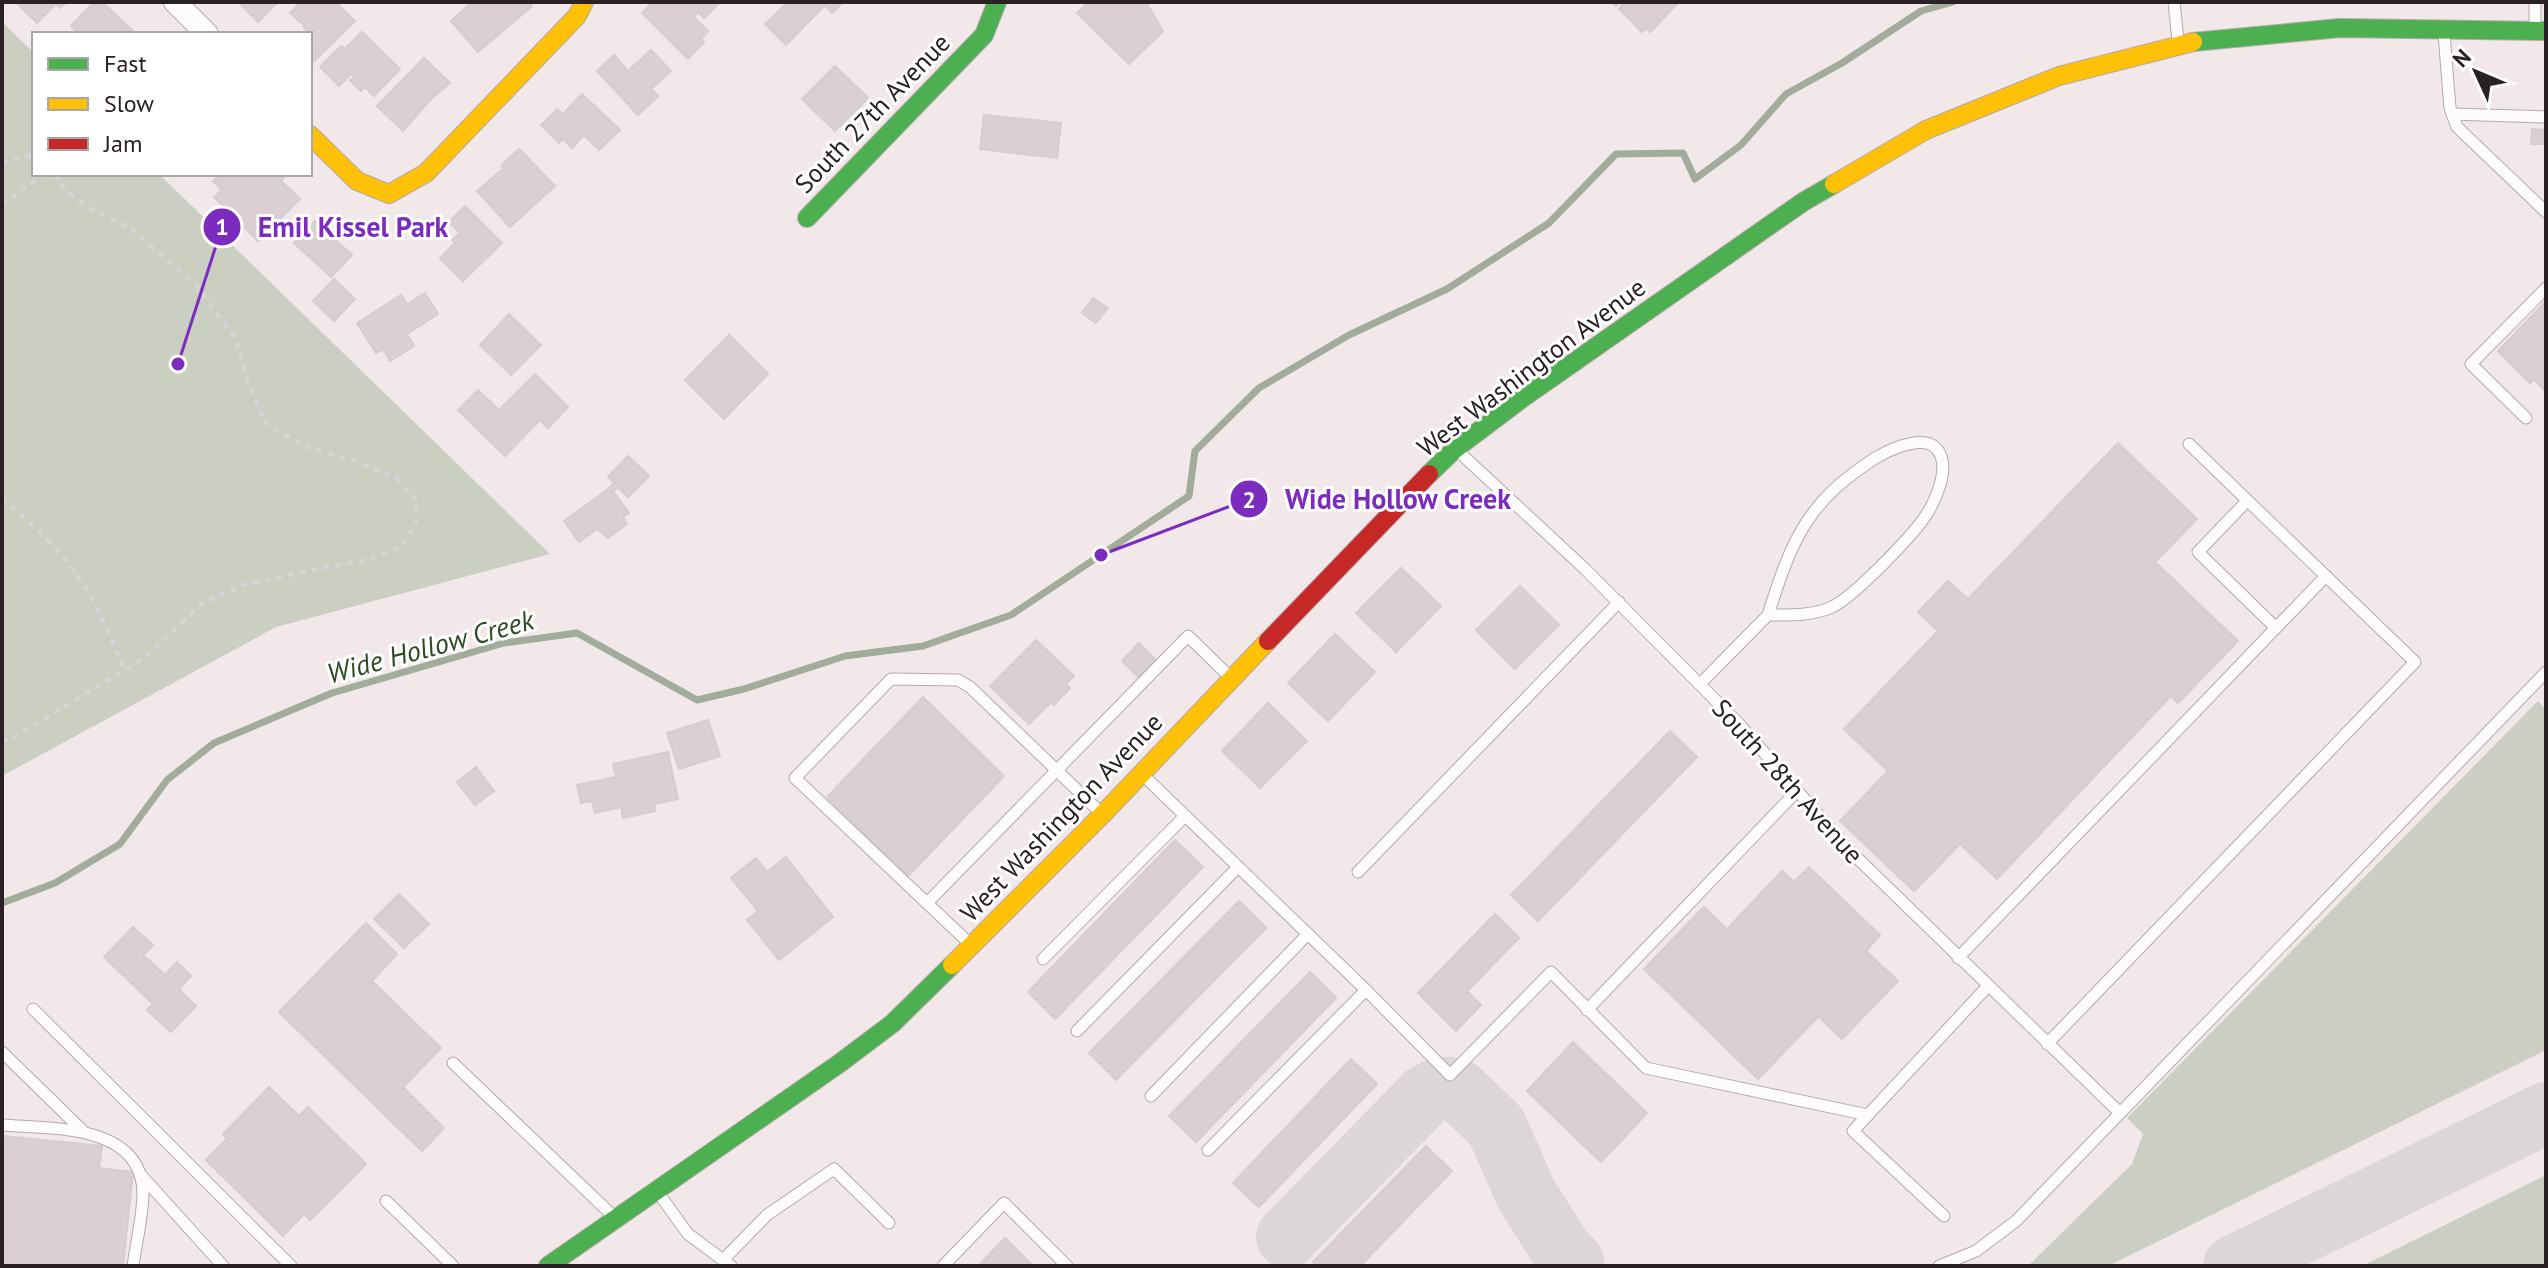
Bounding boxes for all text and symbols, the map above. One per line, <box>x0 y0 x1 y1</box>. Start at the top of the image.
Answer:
street label: South 27th Avenue <box>787 26 957 200</box>
legend <box>32 32 312 176</box>
north arrow <box>2436 32 2516 112</box>
text: N <box>2447 43 2477 73</box>
text: Fast <box>104 48 147 79</box>
text: Slow <box>104 88 154 119</box>
text: Jam <box>103 128 142 159</box>
callout: Emil Kissel Park <box>202 201 465 253</box>
text: Emil Kissel Park <box>258 208 449 245</box>
text: 1 <box>215 211 229 242</box>
street label: West Washington Avenue <box>1410 270 1652 464</box>
callout: Wide Hollow Creek <box>1229 473 1528 525</box>
text: Wide Hollow Creek <box>1285 480 1511 517</box>
text: 2 <box>1242 484 1256 515</box>
water label: Wide Hollow Creek <box>322 600 539 691</box>
street label: South 28th Avenue <box>1705 692 1871 870</box>
street label: West Washington Avenue <box>953 706 1169 928</box>

